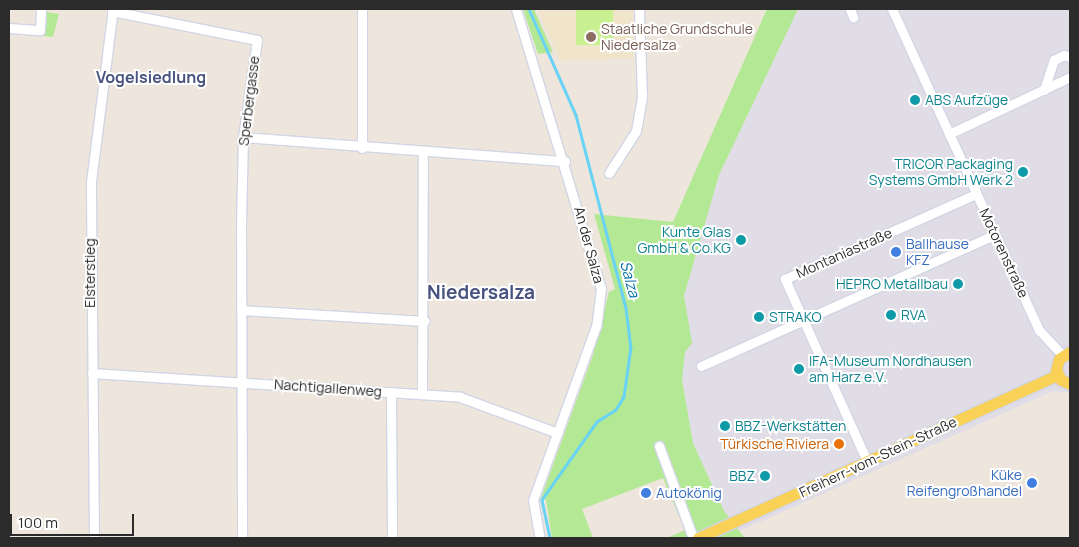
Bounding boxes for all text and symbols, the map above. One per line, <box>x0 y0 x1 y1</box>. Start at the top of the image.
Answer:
place label: Staatliche Grundschule Niedersalza <box>601 21 753 54</box>
marker: Staatliche Grundschule Niedersalza <box>585 31 597 43</box>
street label: Sperbergasse <box>235 55 263 147</box>
district label: Vogelsiedlung <box>96 67 206 87</box>
place label: ABS Aufzüge <box>925 92 1008 108</box>
marker: ABS Aufzüge <box>909 94 921 106</box>
place label: TRICOR Packaging Systems GmbH Werk 2 <box>869 156 1013 188</box>
marker: TRICOR Packaging Systems GmbH Werk 2 <box>1017 166 1029 178</box>
street label: An der Salza <box>571 205 607 285</box>
street label: Motorenstraße <box>976 206 1032 300</box>
place label: Kunte Glas GmbH & Co.KG <box>637 224 731 256</box>
street label: Montaniastraße <box>793 224 895 282</box>
marker: Kunte Glas GmbH & Co.KG <box>735 234 747 246</box>
place label: Ballhause KFZ <box>906 236 969 268</box>
street label: Elsterstieg <box>82 238 98 308</box>
marker: Ballhause KFZ <box>890 246 902 258</box>
water label: Salza <box>617 259 643 299</box>
place label: HEPRO Metallbau <box>836 276 948 292</box>
marker: HEPRO Metallbau <box>952 278 964 290</box>
district label: Niedersalza <box>427 282 535 304</box>
place label: RVA <box>901 307 926 323</box>
place label: STRAKO <box>769 309 822 325</box>
marker: RVA <box>885 309 897 321</box>
marker: STRAKO <box>753 311 765 323</box>
place label: IFA-Museum Nordhausen am Harz e.V. <box>809 353 972 386</box>
marker: IFA-Museum Nordhausen am Harz e.V. <box>793 363 805 375</box>
street label: Nachtigallenweg <box>273 376 383 400</box>
street label: Freiherr-vom-Stein-Straße <box>797 413 959 501</box>
place label: BBZ-Werkstätten <box>735 418 846 434</box>
marker: BBZ-Werkstätten <box>719 420 731 432</box>
place label: Türkische Riviera <box>720 436 829 452</box>
marker: Türkische Riviera <box>833 438 845 450</box>
place label: Küke Reifengroßhandel <box>907 467 1022 500</box>
place label: BBZ <box>729 468 755 484</box>
marker: BBZ <box>759 470 771 482</box>
marker: Küke Reifengroßhandel <box>1026 477 1038 489</box>
place label: Autokönig <box>656 485 722 501</box>
marker: Autokönig <box>640 487 652 499</box>
scale bar <box>12 504 136 536</box>
text: 100 m <box>18 512 58 533</box>

